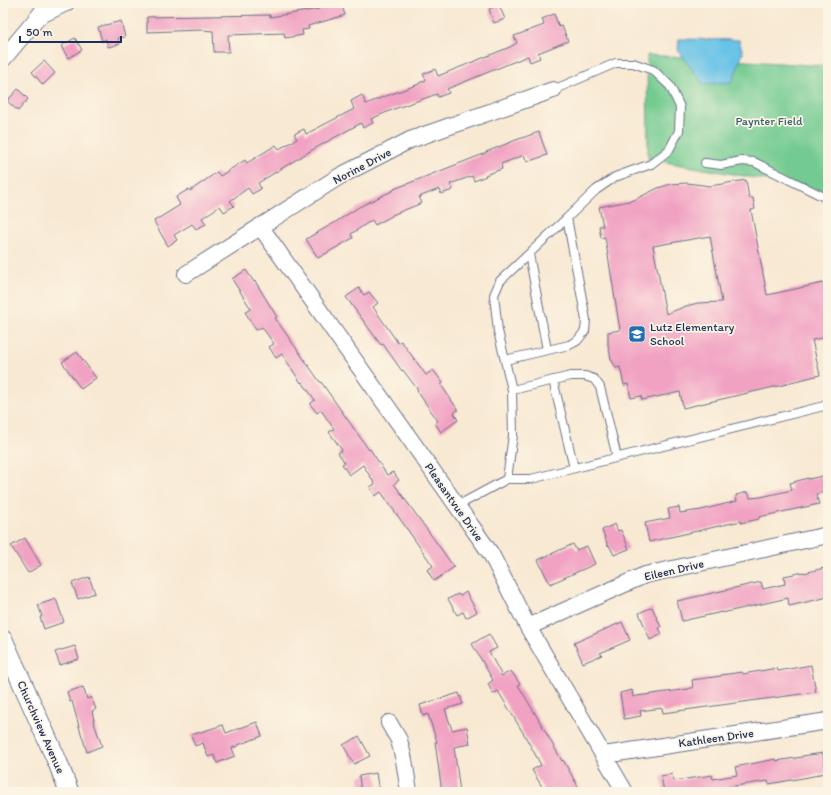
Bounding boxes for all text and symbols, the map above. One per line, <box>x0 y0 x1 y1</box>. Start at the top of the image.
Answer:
scale bar <box>20 18 121 44</box>
text: 50 m <box>26 25 52 39</box>
park label: Paynter Field <box>735 114 803 128</box>
street label: Norine Drive <box>330 145 394 187</box>
place label: Lutz Elementary School <box>650 320 735 348</box>
school or university icon: Lutz Elementary School <box>627 324 647 344</box>
street label: Pleasantvue Drive <box>422 460 486 544</box>
street label: Eileen Drive <box>643 556 705 584</box>
street label: Churchview Avenue <box>14 678 68 776</box>
street label: Kathleen Drive <box>678 726 755 750</box>

